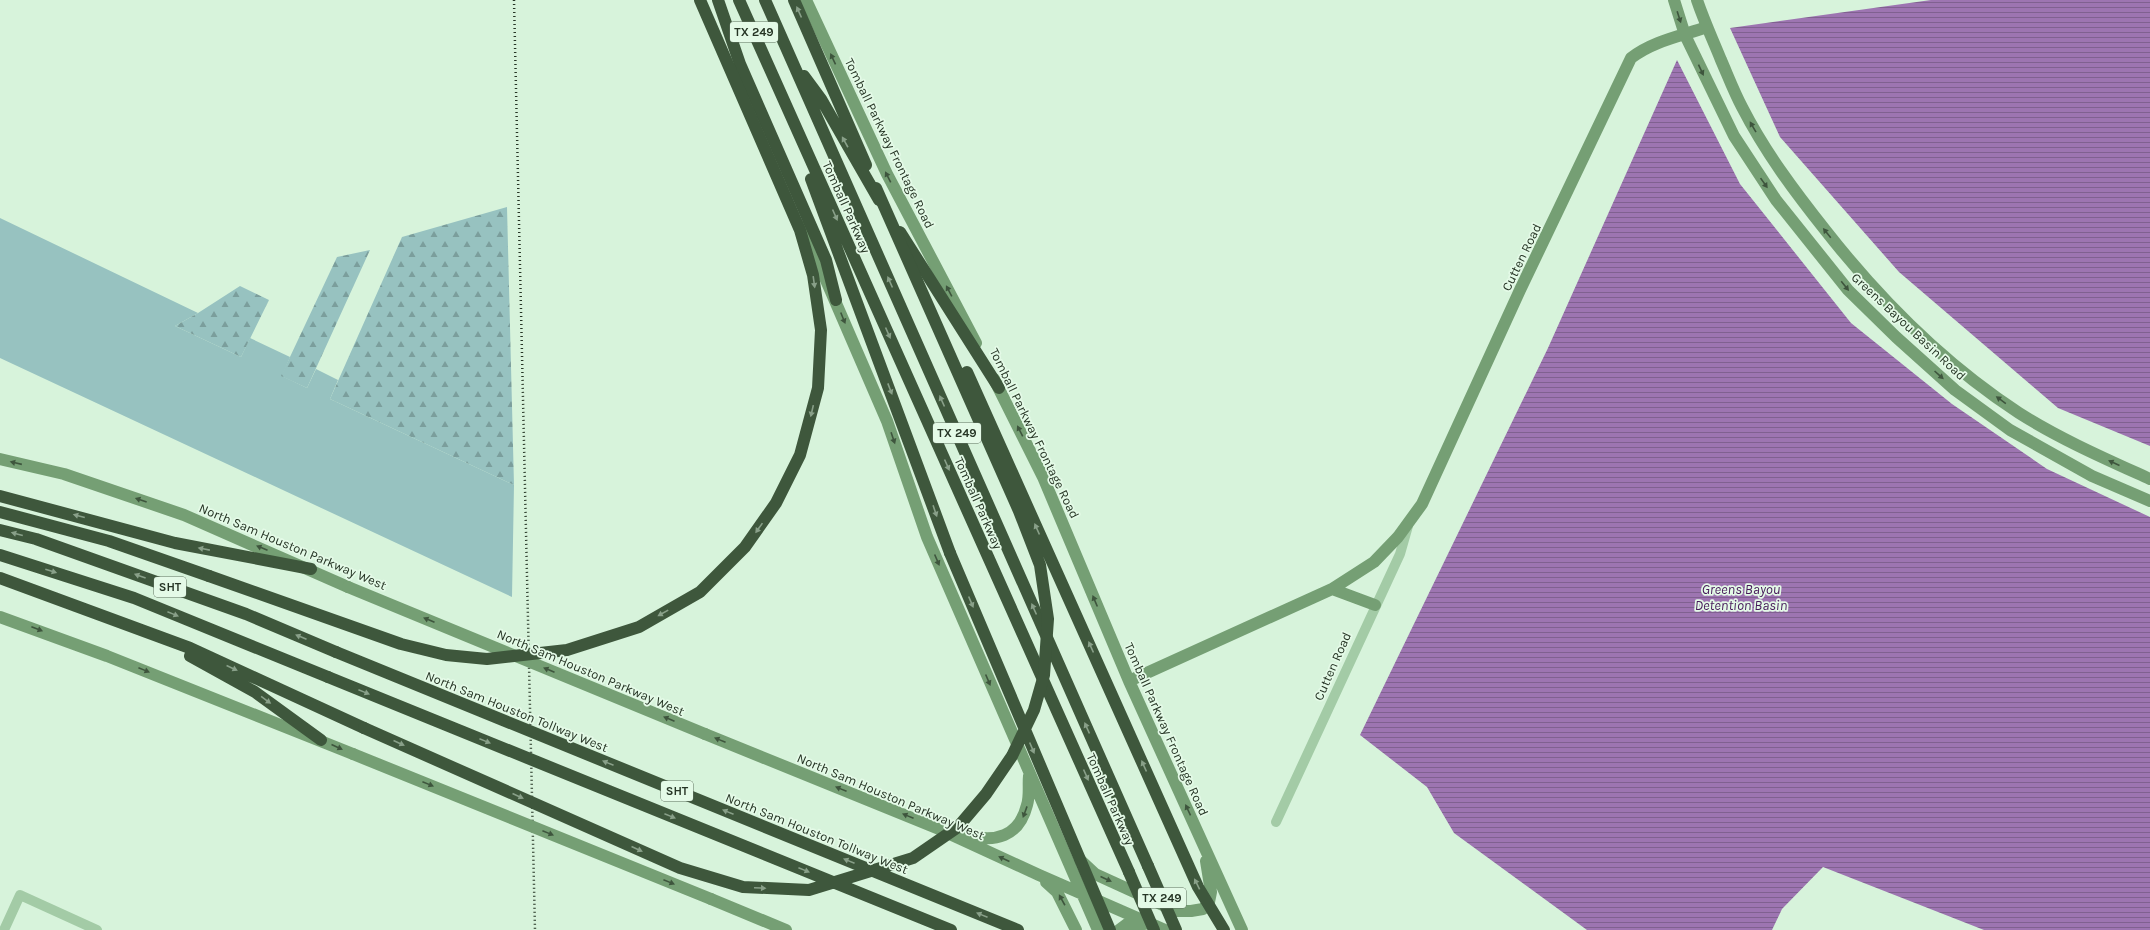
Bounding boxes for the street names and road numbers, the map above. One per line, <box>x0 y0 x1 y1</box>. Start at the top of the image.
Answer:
road number: TX 249 <box>730 22 778 42</box>
street label: Tomball Parkway Frontage Road <box>842 55 938 231</box>
street label: Tomball Parkway <box>820 159 874 255</box>
street label: Cutten Road <box>1499 221 1544 293</box>
street label: Greens Bayou Basin Road <box>1849 270 1969 383</box>
street label: Tomball Parkway Frontage Road <box>987 346 1082 521</box>
road number: TX 249 <box>933 423 981 443</box>
street label: Tomball Parkway <box>952 455 1006 551</box>
street label: North Sam Houston Parkway West <box>197 500 389 593</box>
road number: SHT <box>154 577 186 597</box>
street label: North Sam Houston Parkway West <box>495 626 687 719</box>
street label: Cutten Road <box>1311 630 1354 703</box>
street label: Tomball Parkway Frontage Road <box>1122 640 1212 818</box>
street label: North Sam Houston Tollway West <box>423 668 610 755</box>
street label: North Sam Houston Parkway West <box>795 750 987 843</box>
street label: Tomball Parkway <box>1084 751 1138 847</box>
road number: SHT <box>661 781 693 801</box>
street label: North Sam Houston Tollway West <box>723 790 910 877</box>
road number: TX 249 <box>1138 888 1186 908</box>

